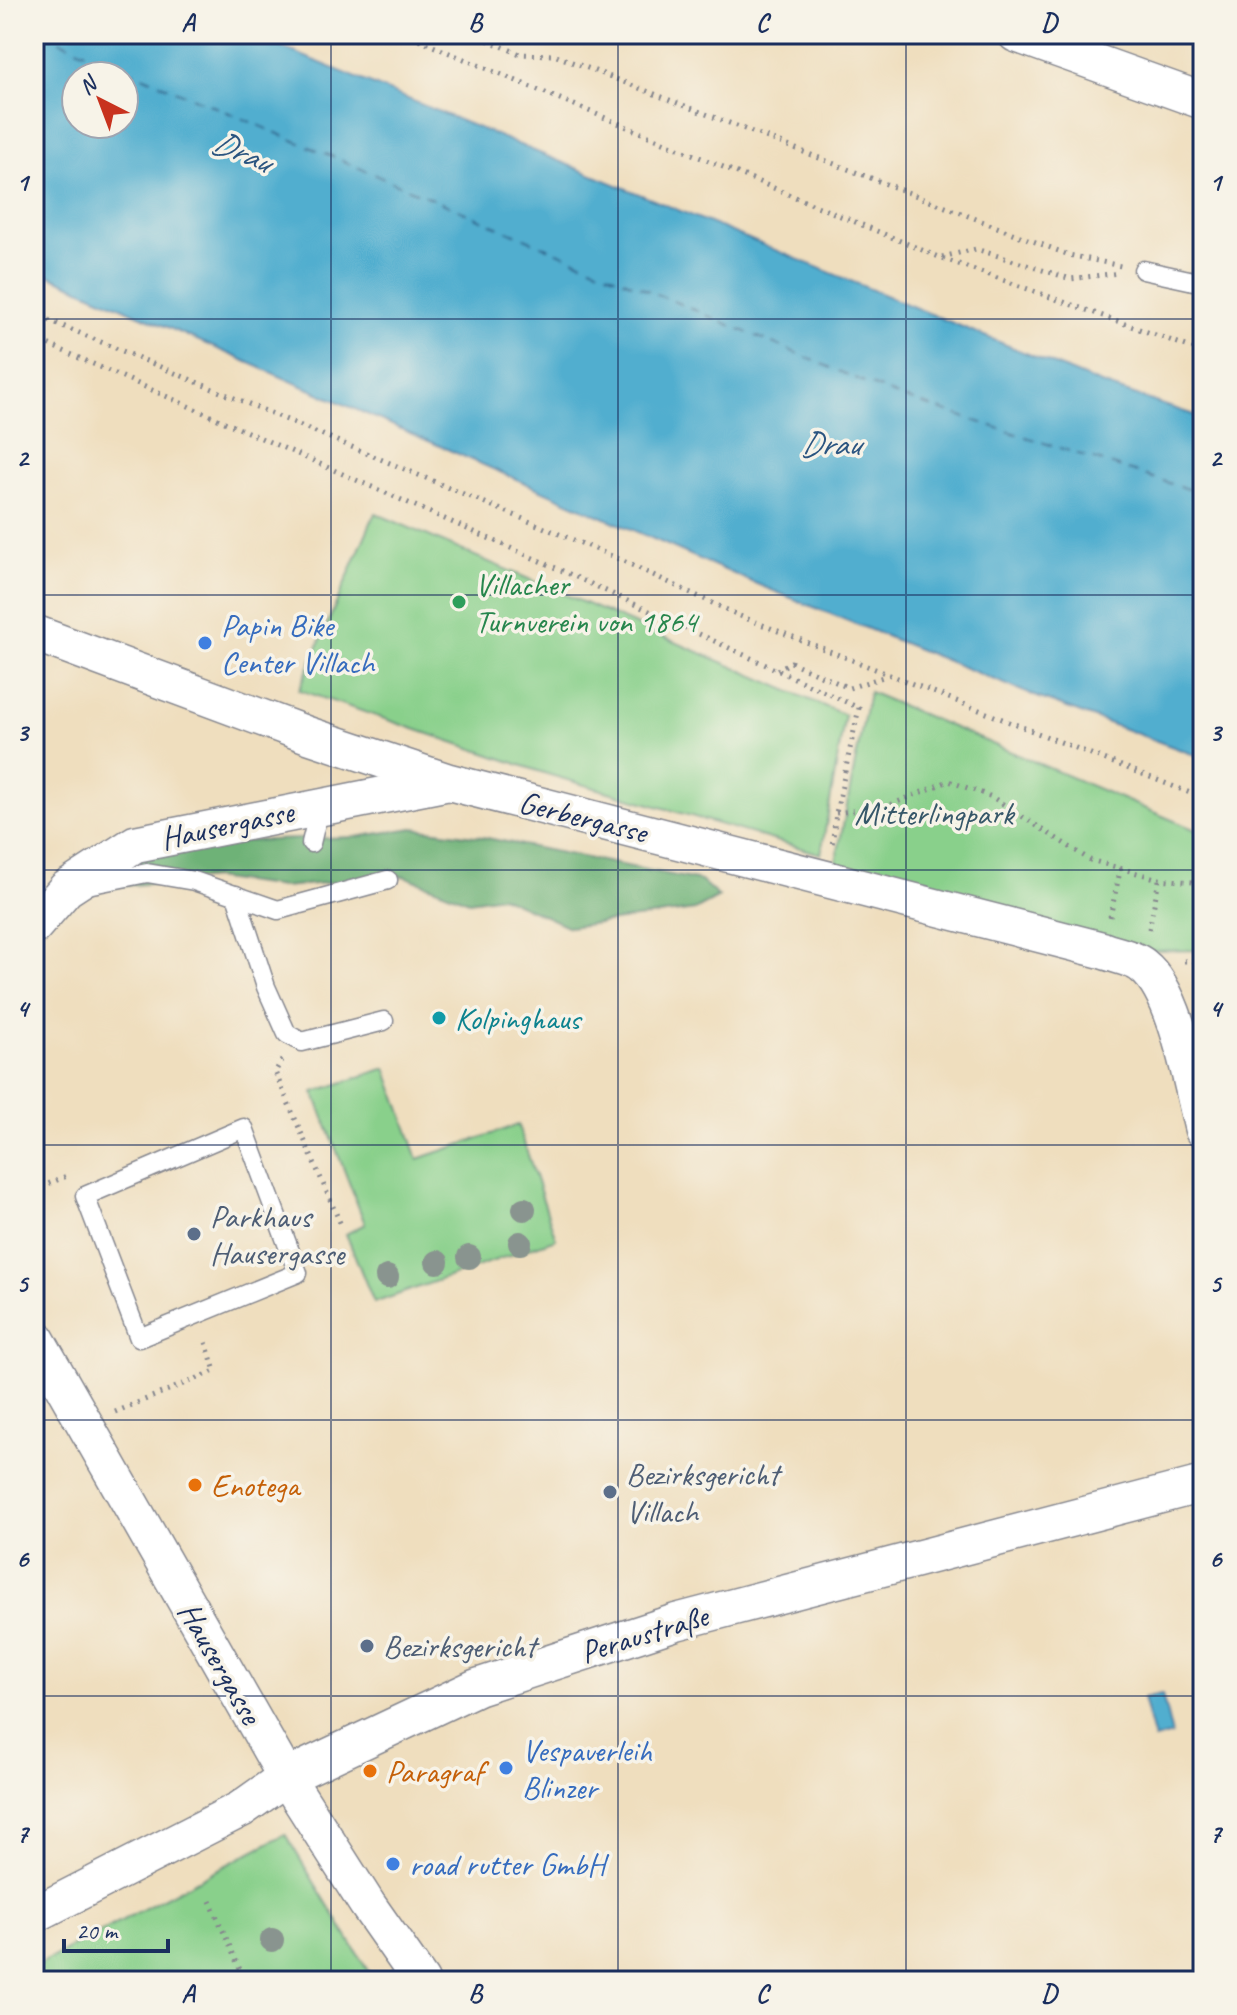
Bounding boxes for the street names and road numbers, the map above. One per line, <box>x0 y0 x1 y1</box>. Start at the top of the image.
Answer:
street label: Gerbergasse <box>515 781 654 853</box>
street label: Hausergasse <box>157 790 299 859</box>
street label: Hausergasse <box>169 1595 273 1734</box>
street label: Peraustraße <box>575 1595 715 1673</box>

